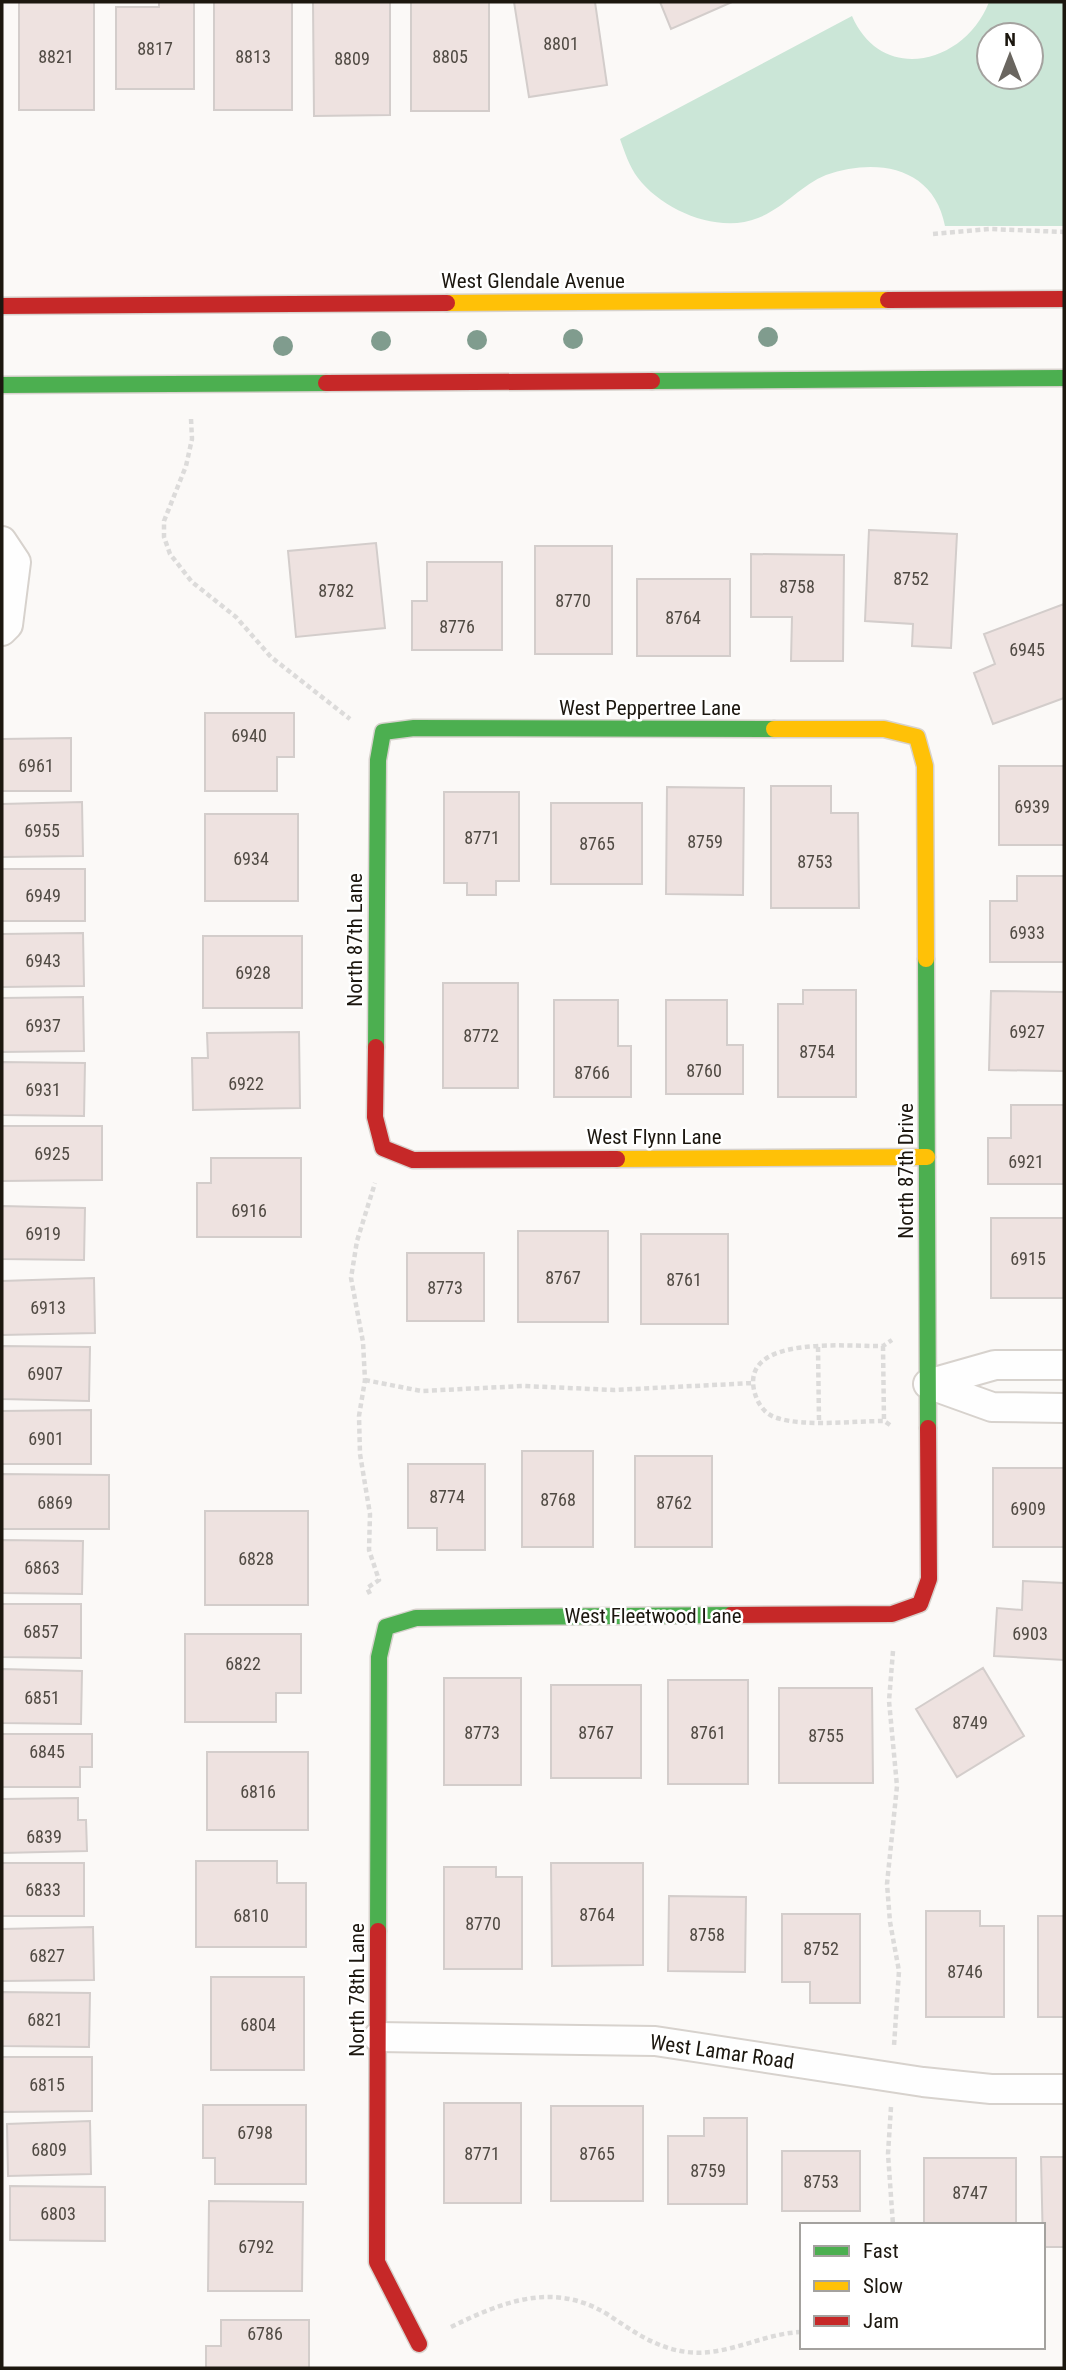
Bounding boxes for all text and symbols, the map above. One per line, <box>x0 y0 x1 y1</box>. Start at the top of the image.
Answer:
north arrow <box>975 21 1045 91</box>
text: N <box>1004 28 1016 51</box>
house number: 8801 <box>543 33 579 54</box>
house number: 8817 <box>137 38 173 59</box>
house number: 8821 <box>38 46 74 67</box>
house number: 8813 <box>235 46 271 67</box>
house number: 8805 <box>432 46 468 67</box>
house number: 8809 <box>334 48 370 69</box>
street label: West Glendale Avenue <box>441 269 625 293</box>
house number: 8752 <box>893 568 929 589</box>
house number: 8758 <box>779 576 815 597</box>
house number: 8782 <box>318 580 354 601</box>
house number: 8770 <box>555 590 591 611</box>
house number: 8764 <box>665 607 701 628</box>
house number: 8776 <box>439 616 475 637</box>
house number: 6945 <box>1009 639 1045 660</box>
street label: West Peppertree Lane <box>559 696 741 720</box>
house number: 6940 <box>231 725 267 746</box>
house number: 6961 <box>18 755 54 776</box>
house number: 6939 <box>1014 796 1050 817</box>
house number: 6955 <box>24 820 60 841</box>
house number: 8771 <box>464 827 500 848</box>
house number: 8759 <box>687 831 723 852</box>
house number: 8765 <box>579 833 615 854</box>
house number: 6934 <box>233 848 269 869</box>
house number: 8753 <box>797 851 833 872</box>
street label: North 87th Lane <box>343 873 367 1007</box>
house number: 6949 <box>25 885 61 906</box>
house number: 6933 <box>1009 922 1045 943</box>
house number: 6943 <box>25 950 61 971</box>
house number: 6928 <box>235 962 271 983</box>
house number: 6937 <box>25 1015 61 1036</box>
house number: 6927 <box>1009 1021 1045 1042</box>
house number: 8772 <box>463 1025 499 1046</box>
house number: 8754 <box>799 1041 835 1062</box>
house number: 8760 <box>686 1060 722 1081</box>
house number: 8766 <box>574 1062 610 1083</box>
house number: 6922 <box>228 1073 264 1094</box>
house number: 6931 <box>25 1079 61 1100</box>
street label: North 87th Drive <box>894 1103 918 1239</box>
street label: West Flynn Lane <box>586 1125 722 1149</box>
house number: 6925 <box>34 1143 70 1164</box>
house number: 6921 <box>1008 1151 1044 1172</box>
house number: 6916 <box>231 1200 267 1221</box>
house number: 6919 <box>25 1223 61 1244</box>
house number: 6915 <box>1010 1248 1046 1269</box>
house number: 8767 <box>545 1267 581 1288</box>
house number: 8761 <box>666 1269 702 1290</box>
house number: 8773 <box>427 1277 463 1298</box>
house number: 6913 <box>30 1297 66 1318</box>
house number: 6907 <box>27 1363 63 1384</box>
house number: 6901 <box>28 1428 64 1449</box>
house number: 8774 <box>429 1486 465 1507</box>
house number: 8768 <box>540 1489 576 1510</box>
house number: 6869 <box>37 1492 73 1513</box>
house number: 8762 <box>656 1492 692 1513</box>
house number: 6909 <box>1010 1498 1046 1519</box>
house number: 6828 <box>238 1548 274 1569</box>
house number: 6863 <box>24 1557 60 1578</box>
street label: West Fleetwood Lane <box>565 1604 742 1628</box>
house number: 6857 <box>23 1621 59 1642</box>
house number: 6903 <box>1012 1623 1048 1644</box>
house number: 6822 <box>225 1653 261 1674</box>
house number: 6851 <box>24 1687 60 1708</box>
house number: 8749 <box>952 1712 988 1733</box>
house number: 8773 <box>464 1722 500 1743</box>
house number: 8767 <box>578 1722 614 1743</box>
house number: 8761 <box>690 1722 726 1743</box>
house number: 8755 <box>808 1725 844 1746</box>
house number: 6845 <box>29 1741 65 1762</box>
house number: 6816 <box>240 1781 276 1802</box>
house number: 6839 <box>26 1826 62 1847</box>
house number: 6833 <box>25 1879 61 1900</box>
house number: 8764 <box>579 1904 615 1925</box>
house number: 6810 <box>233 1905 269 1926</box>
house number: 8770 <box>465 1913 501 1934</box>
street label: North 78th Lane <box>345 1923 369 2057</box>
house number: 8758 <box>689 1924 725 1945</box>
house number: 8752 <box>803 1938 839 1959</box>
house number: 6827 <box>29 1945 65 1966</box>
house number: 8746 <box>947 1961 983 1982</box>
house number: 6821 <box>27 2009 63 2030</box>
house number: 6804 <box>240 2014 276 2035</box>
street label: West Lamar Road <box>648 2030 796 2074</box>
house number: 6815 <box>29 2074 65 2095</box>
house number: 6798 <box>237 2122 273 2143</box>
house number: 6809 <box>31 2139 67 2160</box>
house number: 8771 <box>464 2143 500 2164</box>
house number: 8765 <box>579 2143 615 2164</box>
house number: 8759 <box>690 2160 726 2181</box>
house number: 8753 <box>803 2171 839 2192</box>
house number: 8747 <box>952 2182 988 2203</box>
house number: 6803 <box>40 2203 76 2224</box>
legend <box>800 2223 1045 2349</box>
house number: 6792 <box>238 2236 274 2257</box>
text: Fast <box>863 2239 899 2263</box>
text: Slow <box>863 2274 903 2298</box>
text: Jam <box>863 2309 899 2333</box>
house number: 6786 <box>247 2323 283 2344</box>

